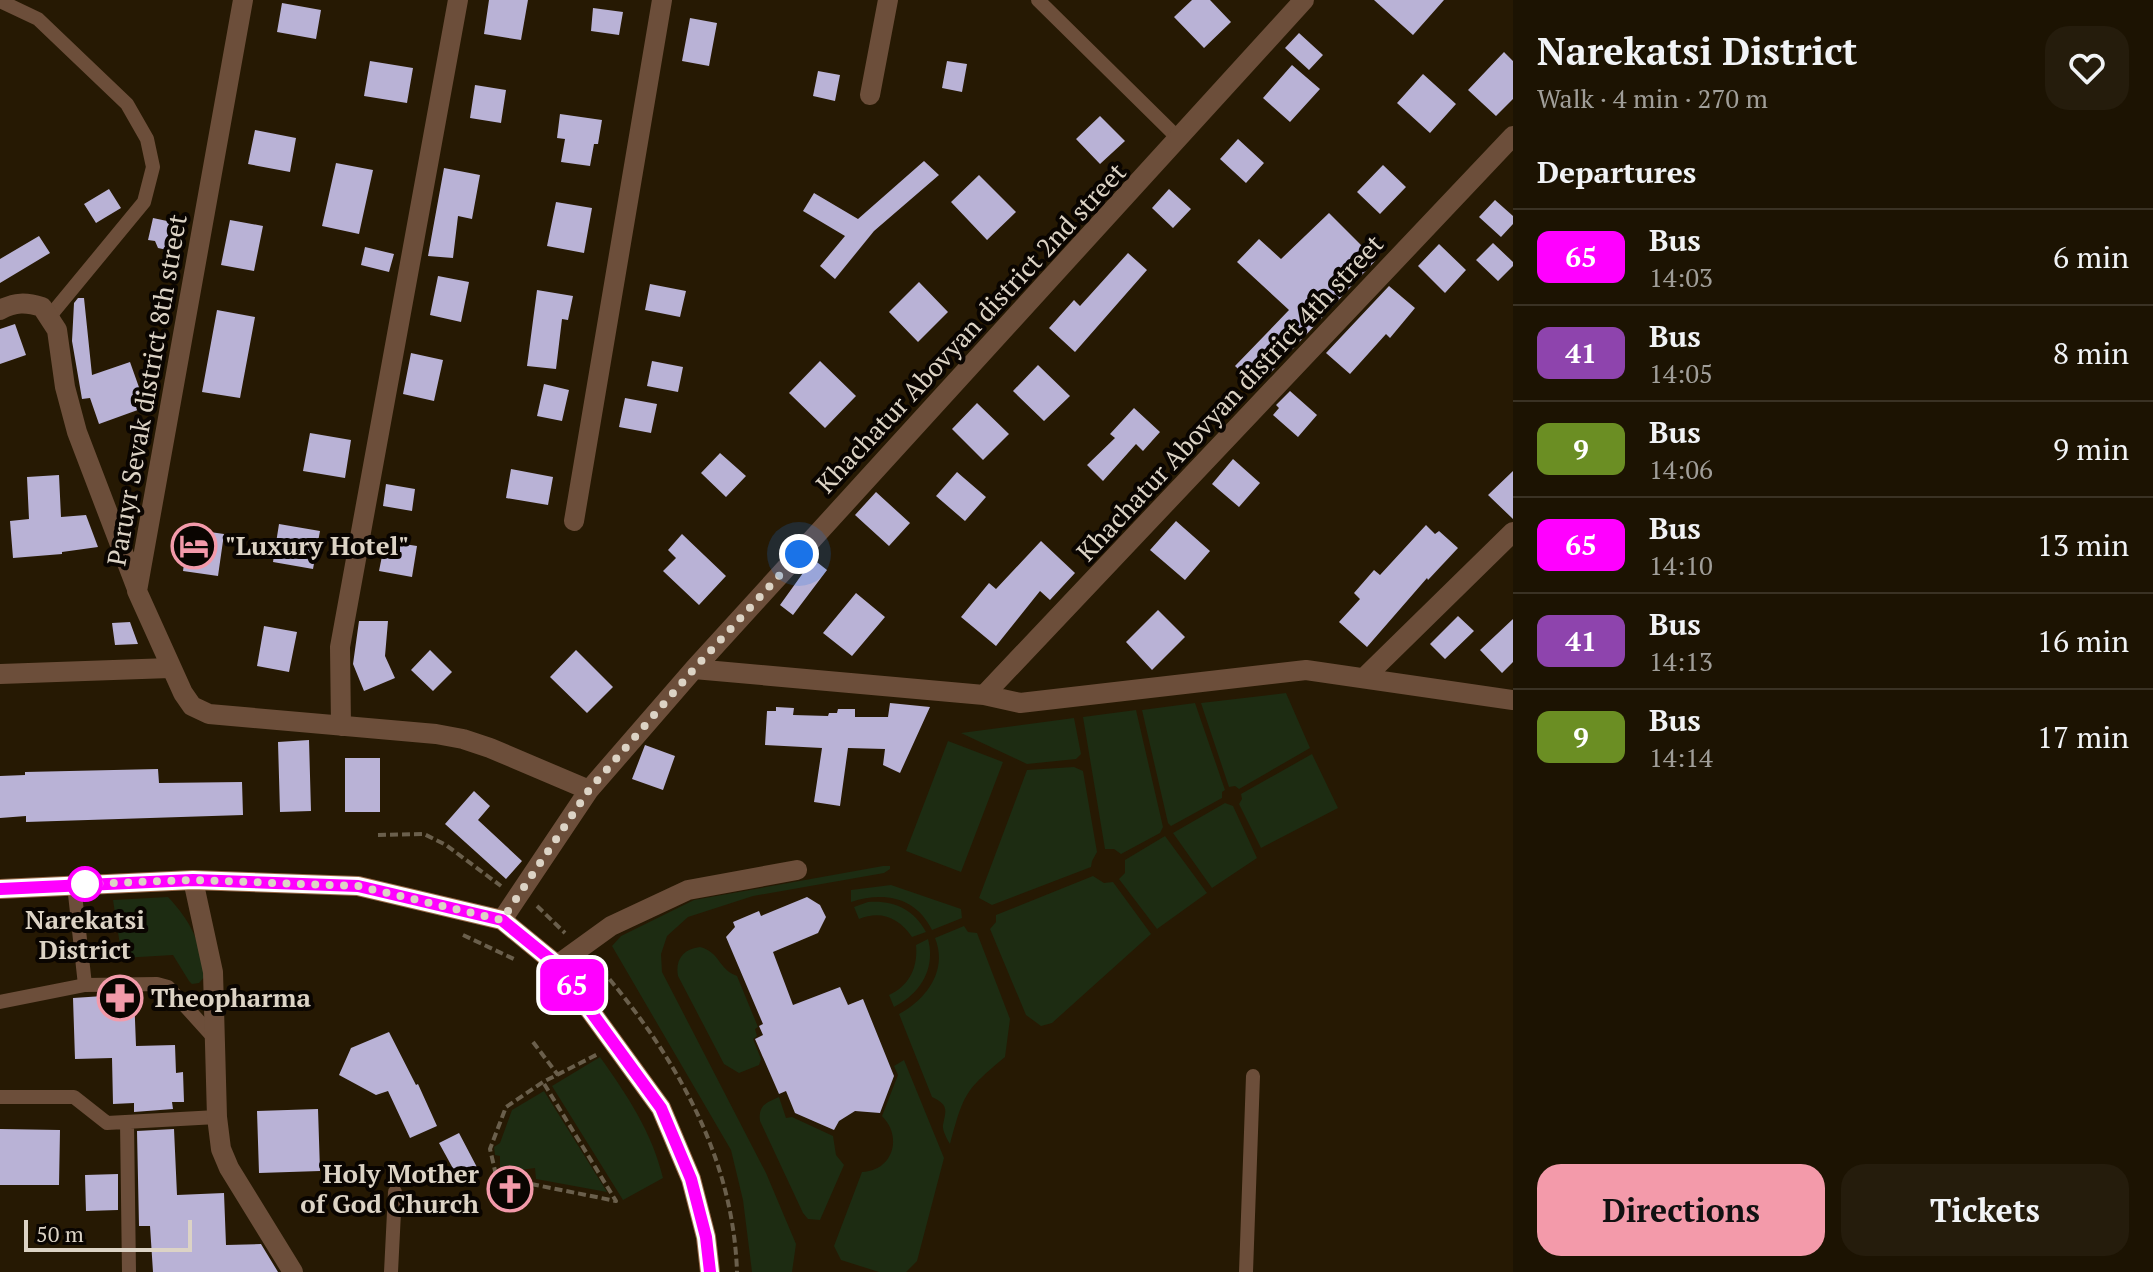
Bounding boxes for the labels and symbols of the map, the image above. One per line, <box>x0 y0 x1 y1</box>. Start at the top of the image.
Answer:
street label: Khachatur Abovyan district 2nd street <box>808 155 1133 500</box>
street label: Paruyr Sevak district 8th street <box>98 211 194 568</box>
street label: Khachatur Abovyan district 4th street <box>1069 227 1390 568</box>
hotel icon: "Luxury Hotel" <box>170 522 218 570</box>
place label: "Luxury Hotel" <box>225 528 409 562</box>
your location <box>779 534 819 574</box>
marker: Narekatsi District <box>68 867 102 901</box>
place label: Narekatsi District <box>25 902 145 966</box>
line badge: 65 <box>536 959 608 1011</box>
pharmacy icon: Theopharma <box>96 974 144 1022</box>
place label: Theopharma <box>151 980 312 1014</box>
place label: Holy Mother of God Church <box>300 1156 480 1220</box>
church icon: Holy Mother of God Church <box>486 1165 534 1213</box>
scale bar <box>24 1216 192 1252</box>

